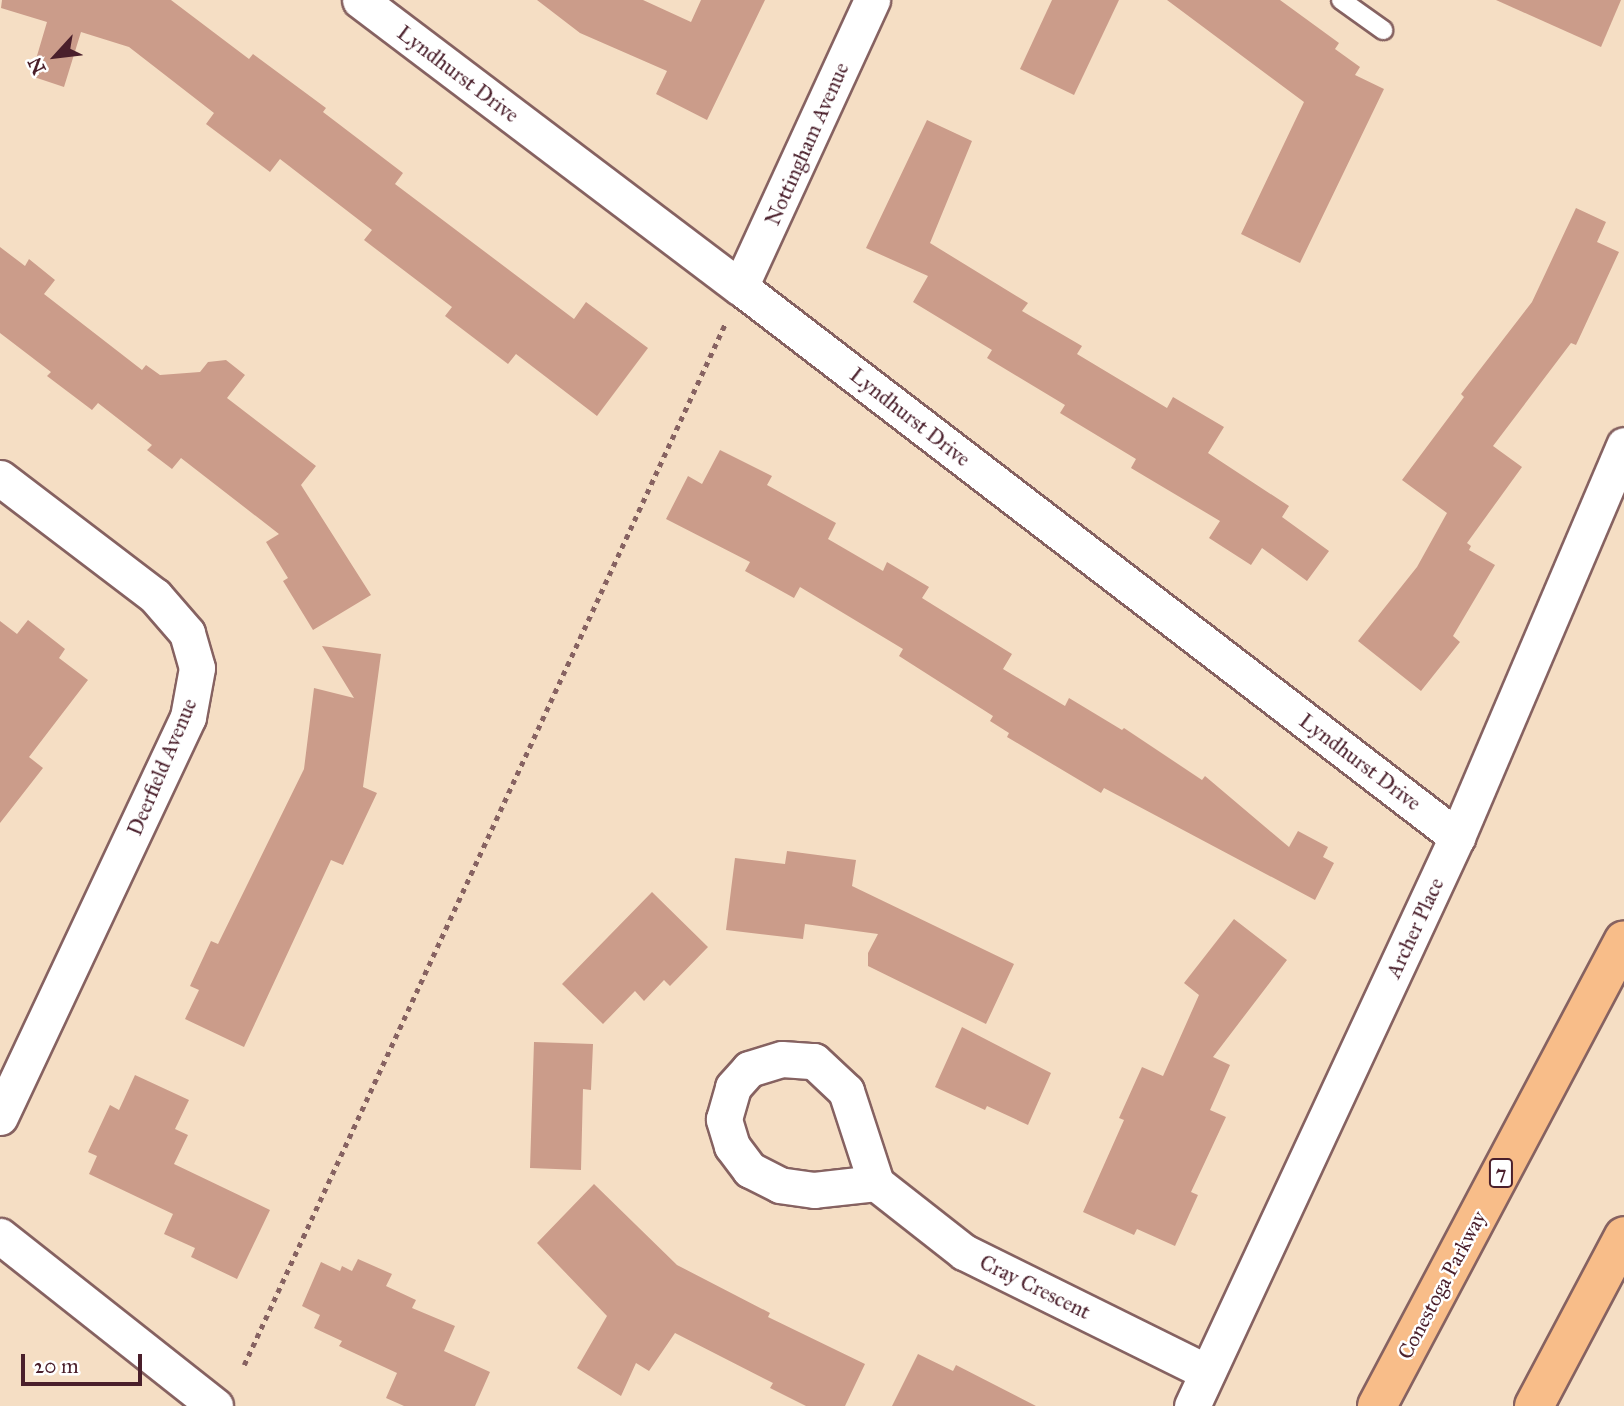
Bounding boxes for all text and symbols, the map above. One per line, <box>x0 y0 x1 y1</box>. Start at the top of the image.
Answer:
street label: Lyndhurst Drive <box>392 20 524 128</box>
north arrow <box>21 21 91 91</box>
text: N <box>23 53 51 78</box>
street label: Nottingham Avenue <box>760 59 854 229</box>
street label: Lyndhurst Drive <box>845 362 975 472</box>
street label: Deerfield Avenue <box>122 695 202 839</box>
street label: Lyndhurst Drive <box>1294 708 1426 816</box>
street label: Archer Place <box>1381 874 1449 982</box>
road number: 7 <box>1489 1158 1513 1189</box>
street label: Conestoga Parkway <box>1392 1207 1492 1363</box>
street label: Cray Crescent <box>976 1249 1094 1325</box>
scale bar <box>24 1340 145 1384</box>
text: 20 m <box>34 1353 79 1379</box>

